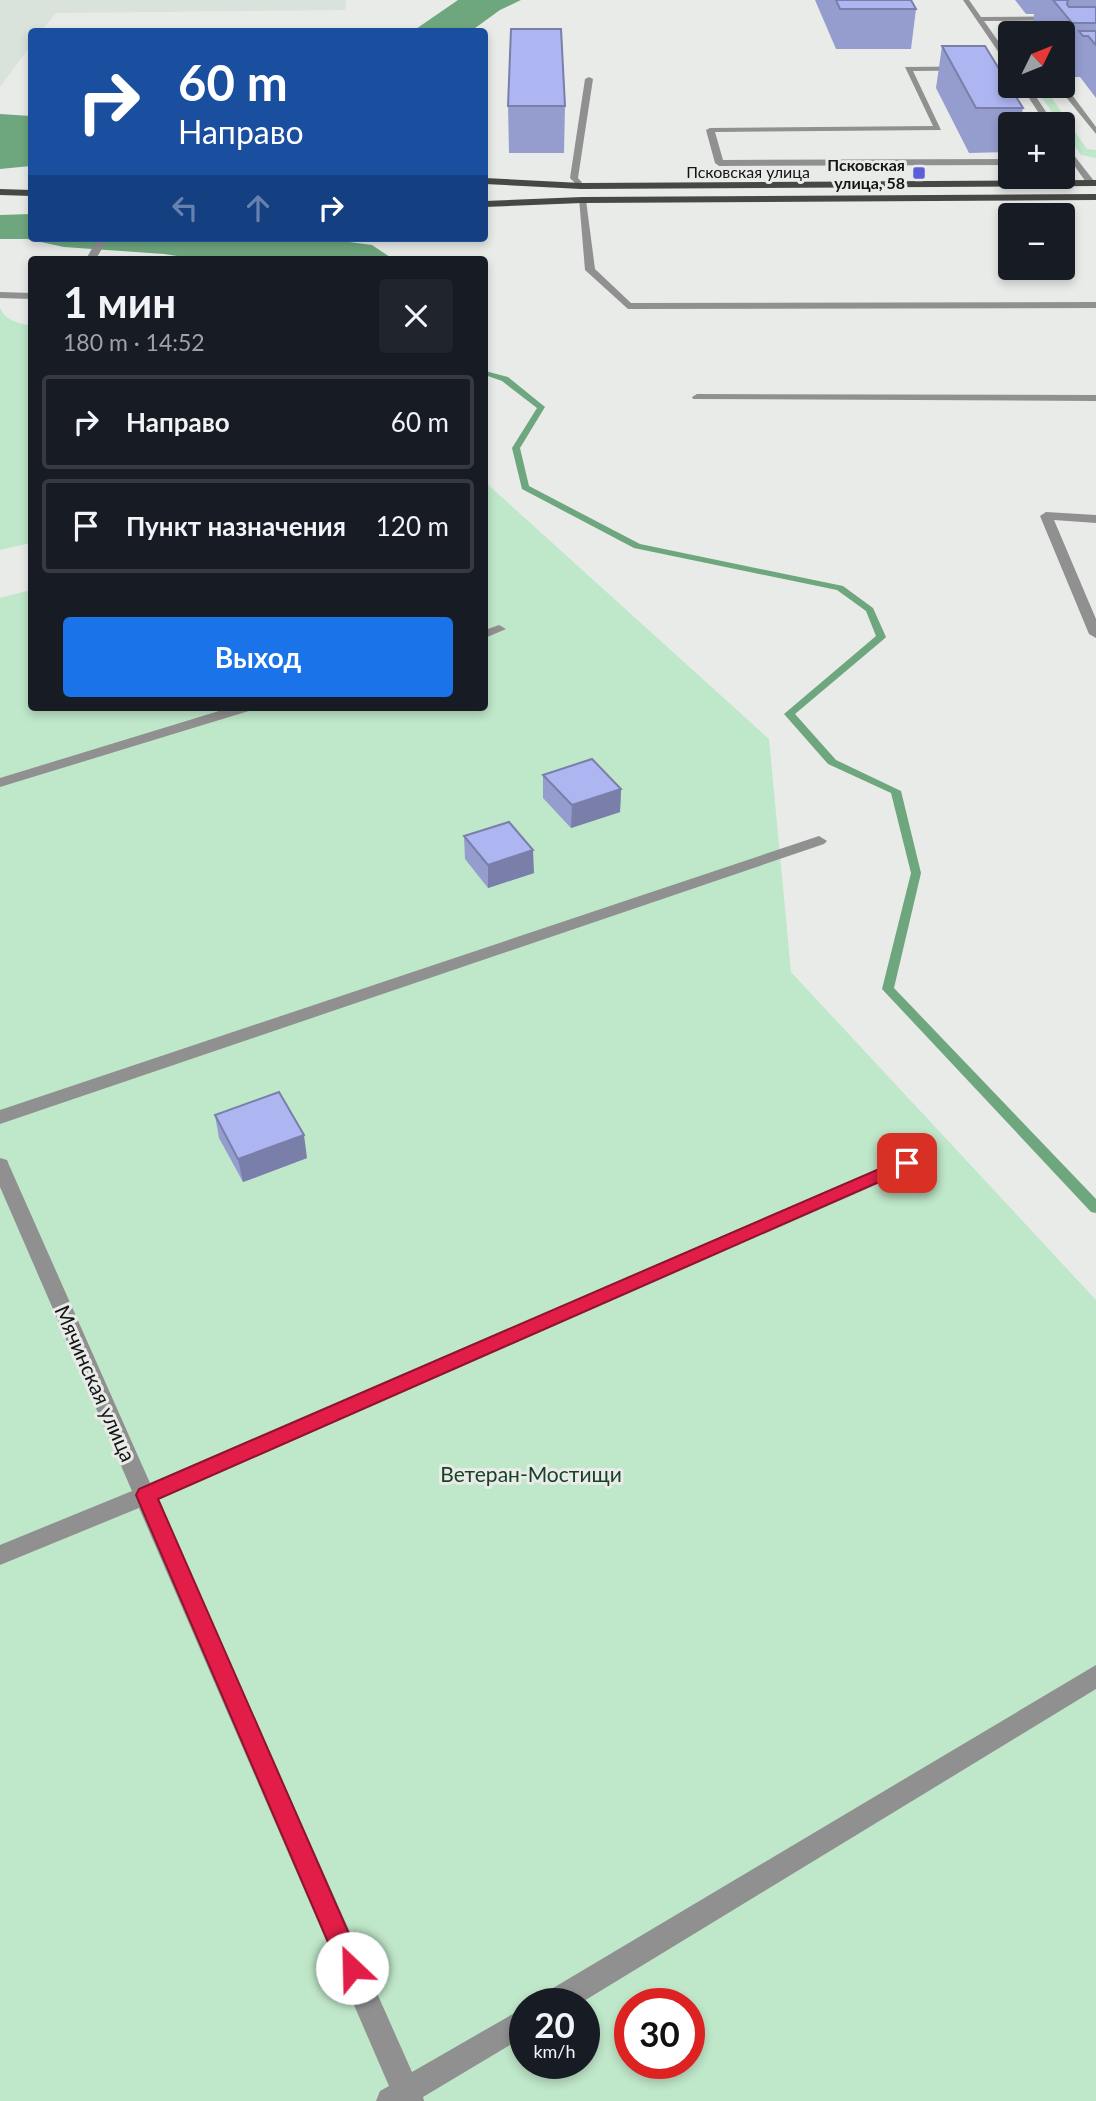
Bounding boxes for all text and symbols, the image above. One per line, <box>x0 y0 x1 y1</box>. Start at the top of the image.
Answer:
north arrow <box>998 21 1074 98</box>
map controls <box>998 21 1075 280</box>
text: 60 m <box>178 53 288 111</box>
icon: right <box>63 56 154 147</box>
text: Направо <box>178 112 304 151</box>
button: + <box>998 112 1075 189</box>
place label: Псковская улица, 58 <box>827 155 905 192</box>
street label: Псковская улица <box>686 162 810 181</box>
marker: Псковская улица, 58 <box>911 165 927 181</box>
icon: left <box>166 189 204 227</box>
icon: ahead <box>239 189 277 227</box>
icon: right <box>312 189 350 227</box>
button: − <box>998 203 1075 280</box>
text: 1 мин <box>63 277 176 327</box>
button: close <box>379 279 453 353</box>
text: 180 m · 14:52 <box>63 328 205 356</box>
icon: right <box>67 403 105 441</box>
text: Направо <box>126 406 230 438</box>
text: 60 m <box>391 406 449 438</box>
icon: arrive <box>67 507 105 545</box>
text: Пункт назначения <box>126 510 346 542</box>
text: 120 m <box>376 510 449 542</box>
button: Выход <box>63 617 453 697</box>
pin <box>877 1133 937 1193</box>
icon: arrive <box>888 1144 926 1182</box>
street label: Мячинская улица <box>50 1301 142 1465</box>
park label: Ветеран-Мостищи <box>440 1461 622 1486</box>
position arrow <box>315 1931 389 2005</box>
speed limit sign: 30 <box>614 1988 705 2079</box>
text: 20 <box>534 2003 575 2045</box>
text: km/h <box>533 2040 576 2062</box>

